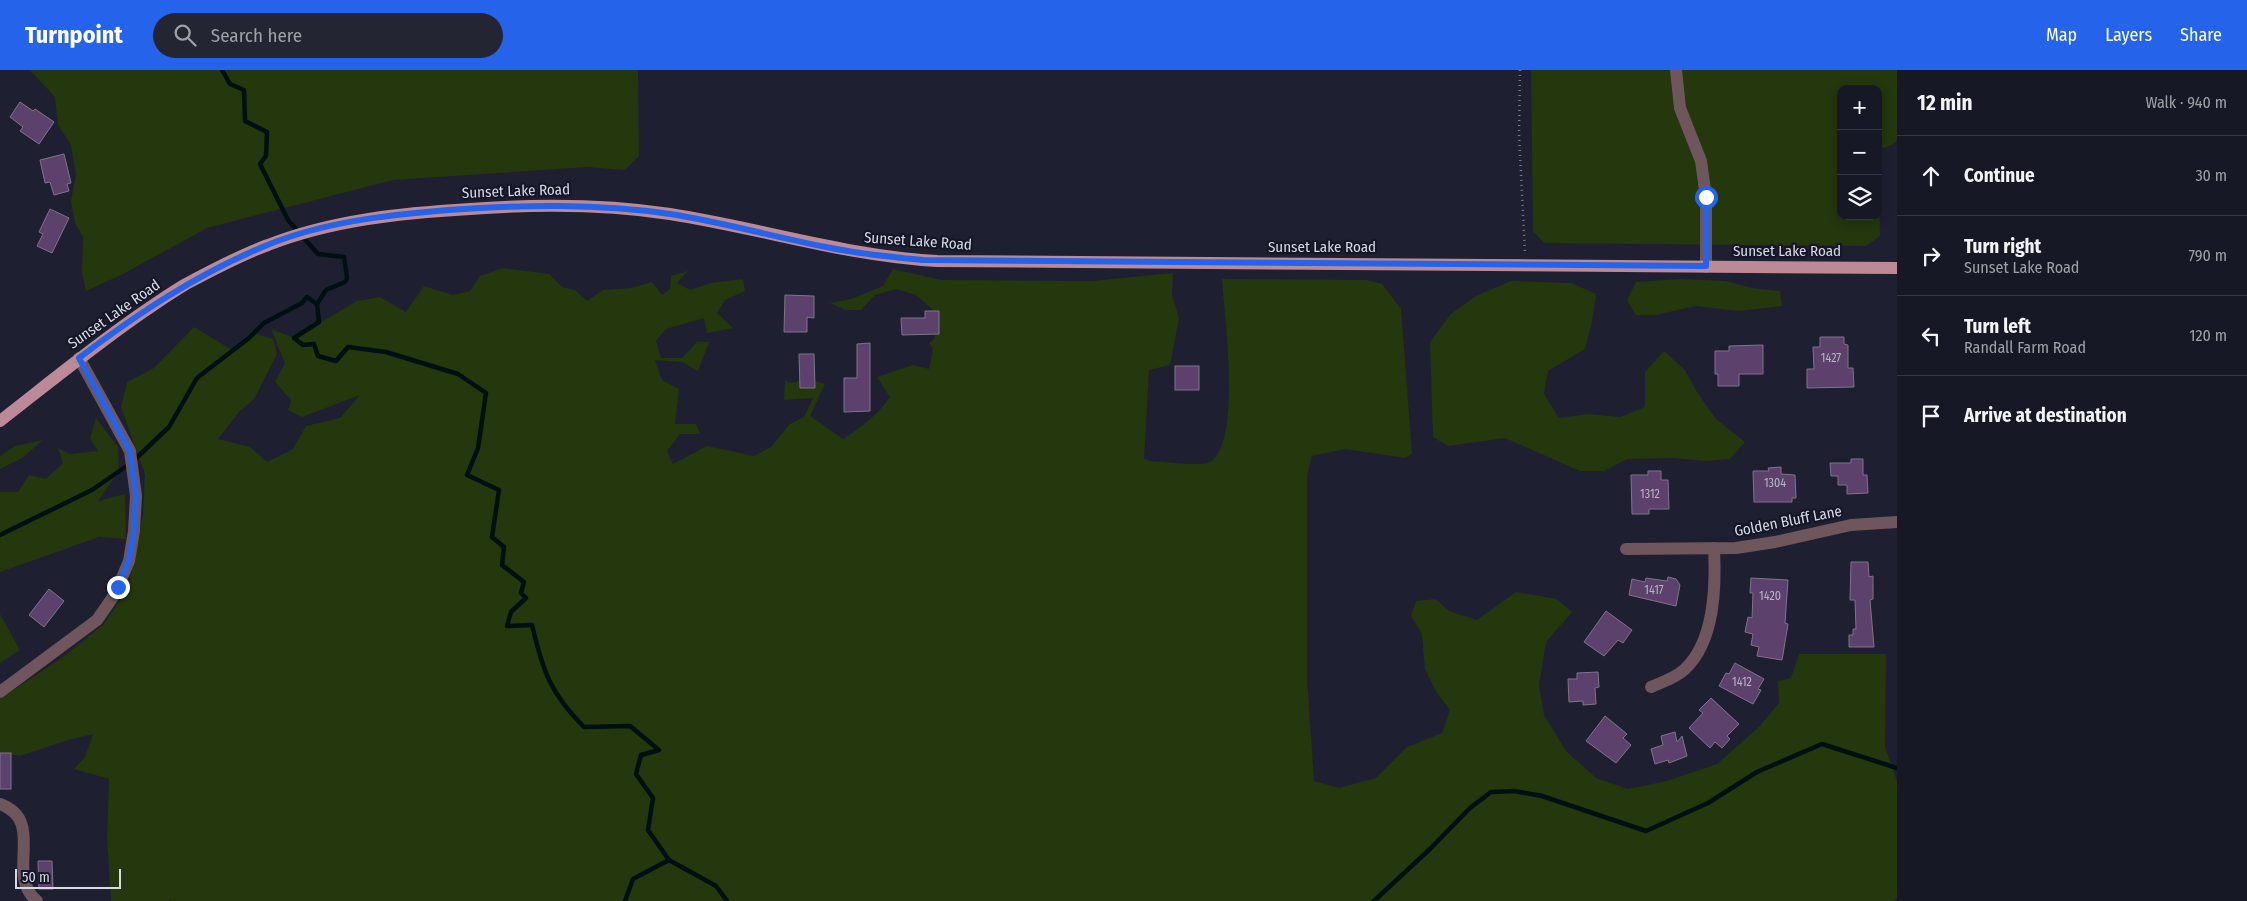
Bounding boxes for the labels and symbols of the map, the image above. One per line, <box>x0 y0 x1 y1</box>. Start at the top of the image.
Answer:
street label: Sunset Lake Road <box>462 180 570 202</box>
route start <box>1695 186 1718 209</box>
street label: Sunset Lake Road <box>863 228 973 254</box>
street label: Sunset Lake Road <box>1268 238 1376 256</box>
street label: Sunset Lake Road <box>1733 242 1841 260</box>
street label: Sunset Lake Road <box>65 276 163 352</box>
house number: 1427 <box>1821 351 1841 365</box>
house number: 1304 <box>1764 476 1786 490</box>
house number: 1312 <box>1640 487 1660 501</box>
street label: Golden Bluff Lane <box>1733 502 1843 540</box>
route end <box>107 576 130 599</box>
house number: 1417 <box>1644 583 1664 597</box>
house number: 1420 <box>1759 589 1781 603</box>
house number: 1412 <box>1732 675 1752 689</box>
scale bar <box>15 866 121 889</box>

